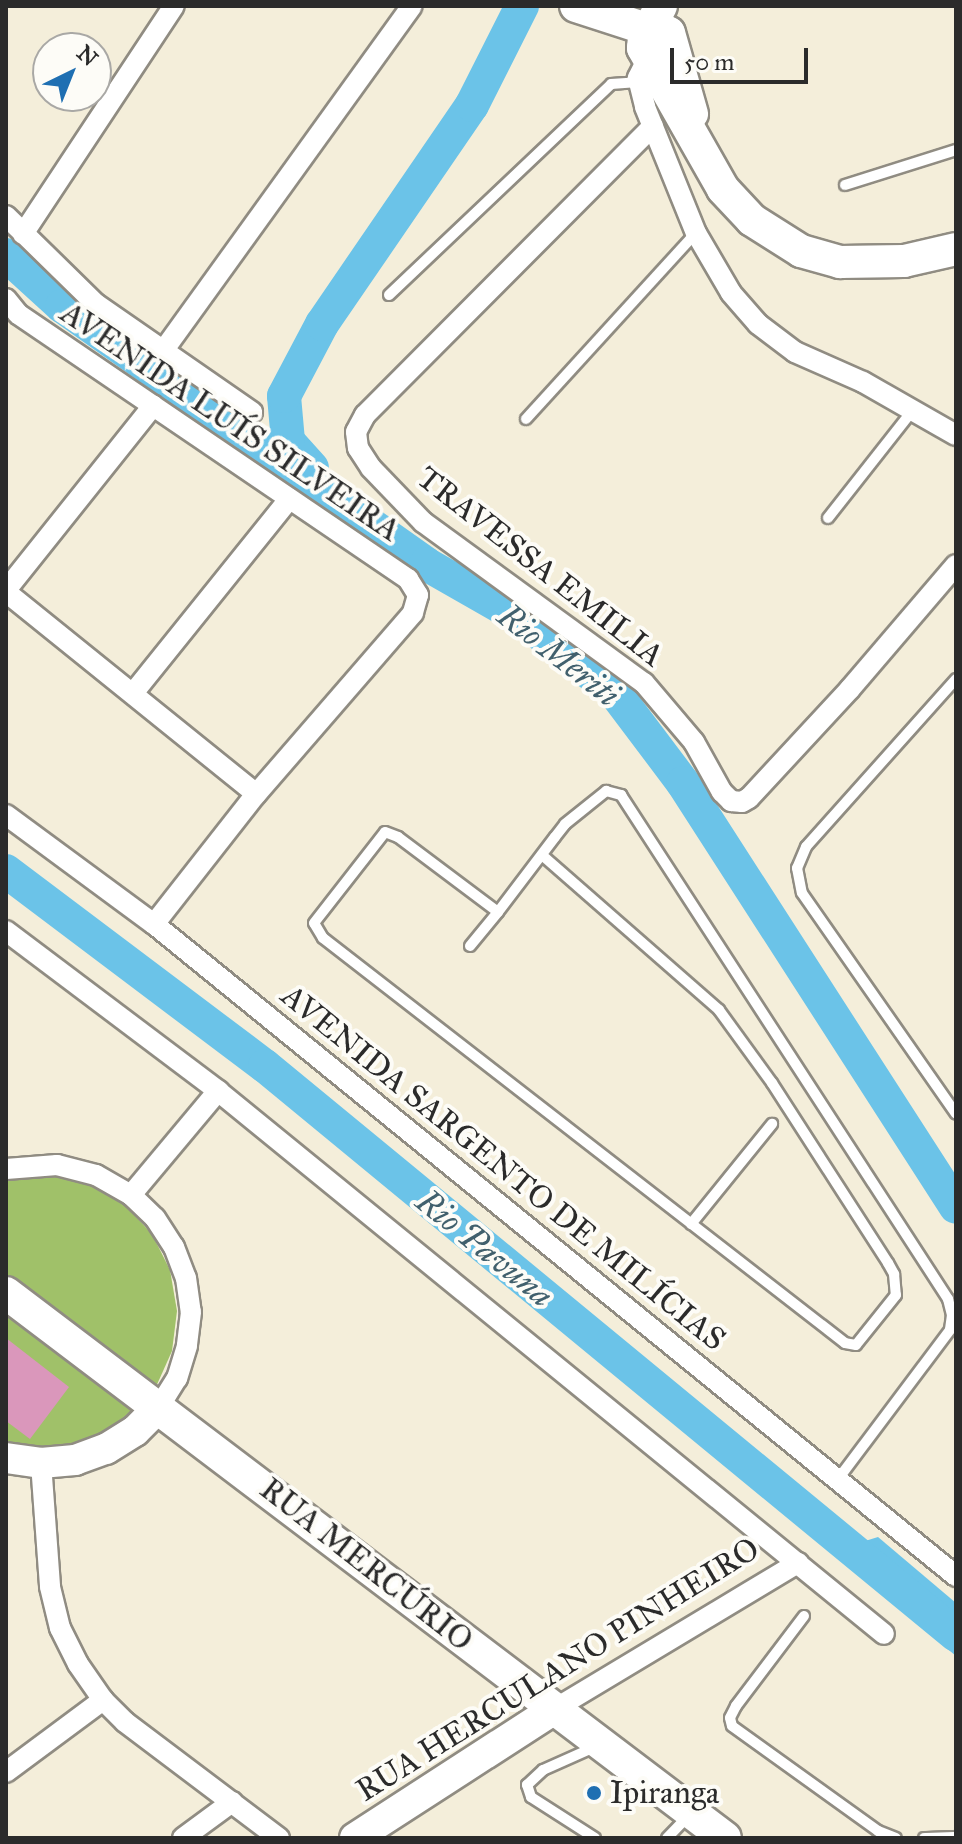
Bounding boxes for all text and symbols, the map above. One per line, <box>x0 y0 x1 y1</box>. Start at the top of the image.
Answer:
north arrow <box>32 32 112 112</box>
scale bar <box>674 32 812 82</box>
text: N <box>71 39 103 72</box>
text: 50 m <box>684 47 734 77</box>
street label: AVENIDA LUÍS SILVEIRA <box>53 294 407 550</box>
street label: TRAVESSA EMILIA <box>409 459 671 675</box>
water label: Rio Meriti <box>490 595 628 715</box>
street label: AVENIDA SARGENTO DE MILÍCIAS <box>273 977 733 1359</box>
water label: Rio Pavuna <box>408 1181 562 1315</box>
street label: RUA MERCÚRIO <box>252 1470 480 1660</box>
street label: RUA HERCULANO PINHEIRO <box>350 1530 766 1810</box>
place label: Ipiranga <box>610 1774 719 1812</box>
marker: Ipiranga <box>585 1784 603 1802</box>

